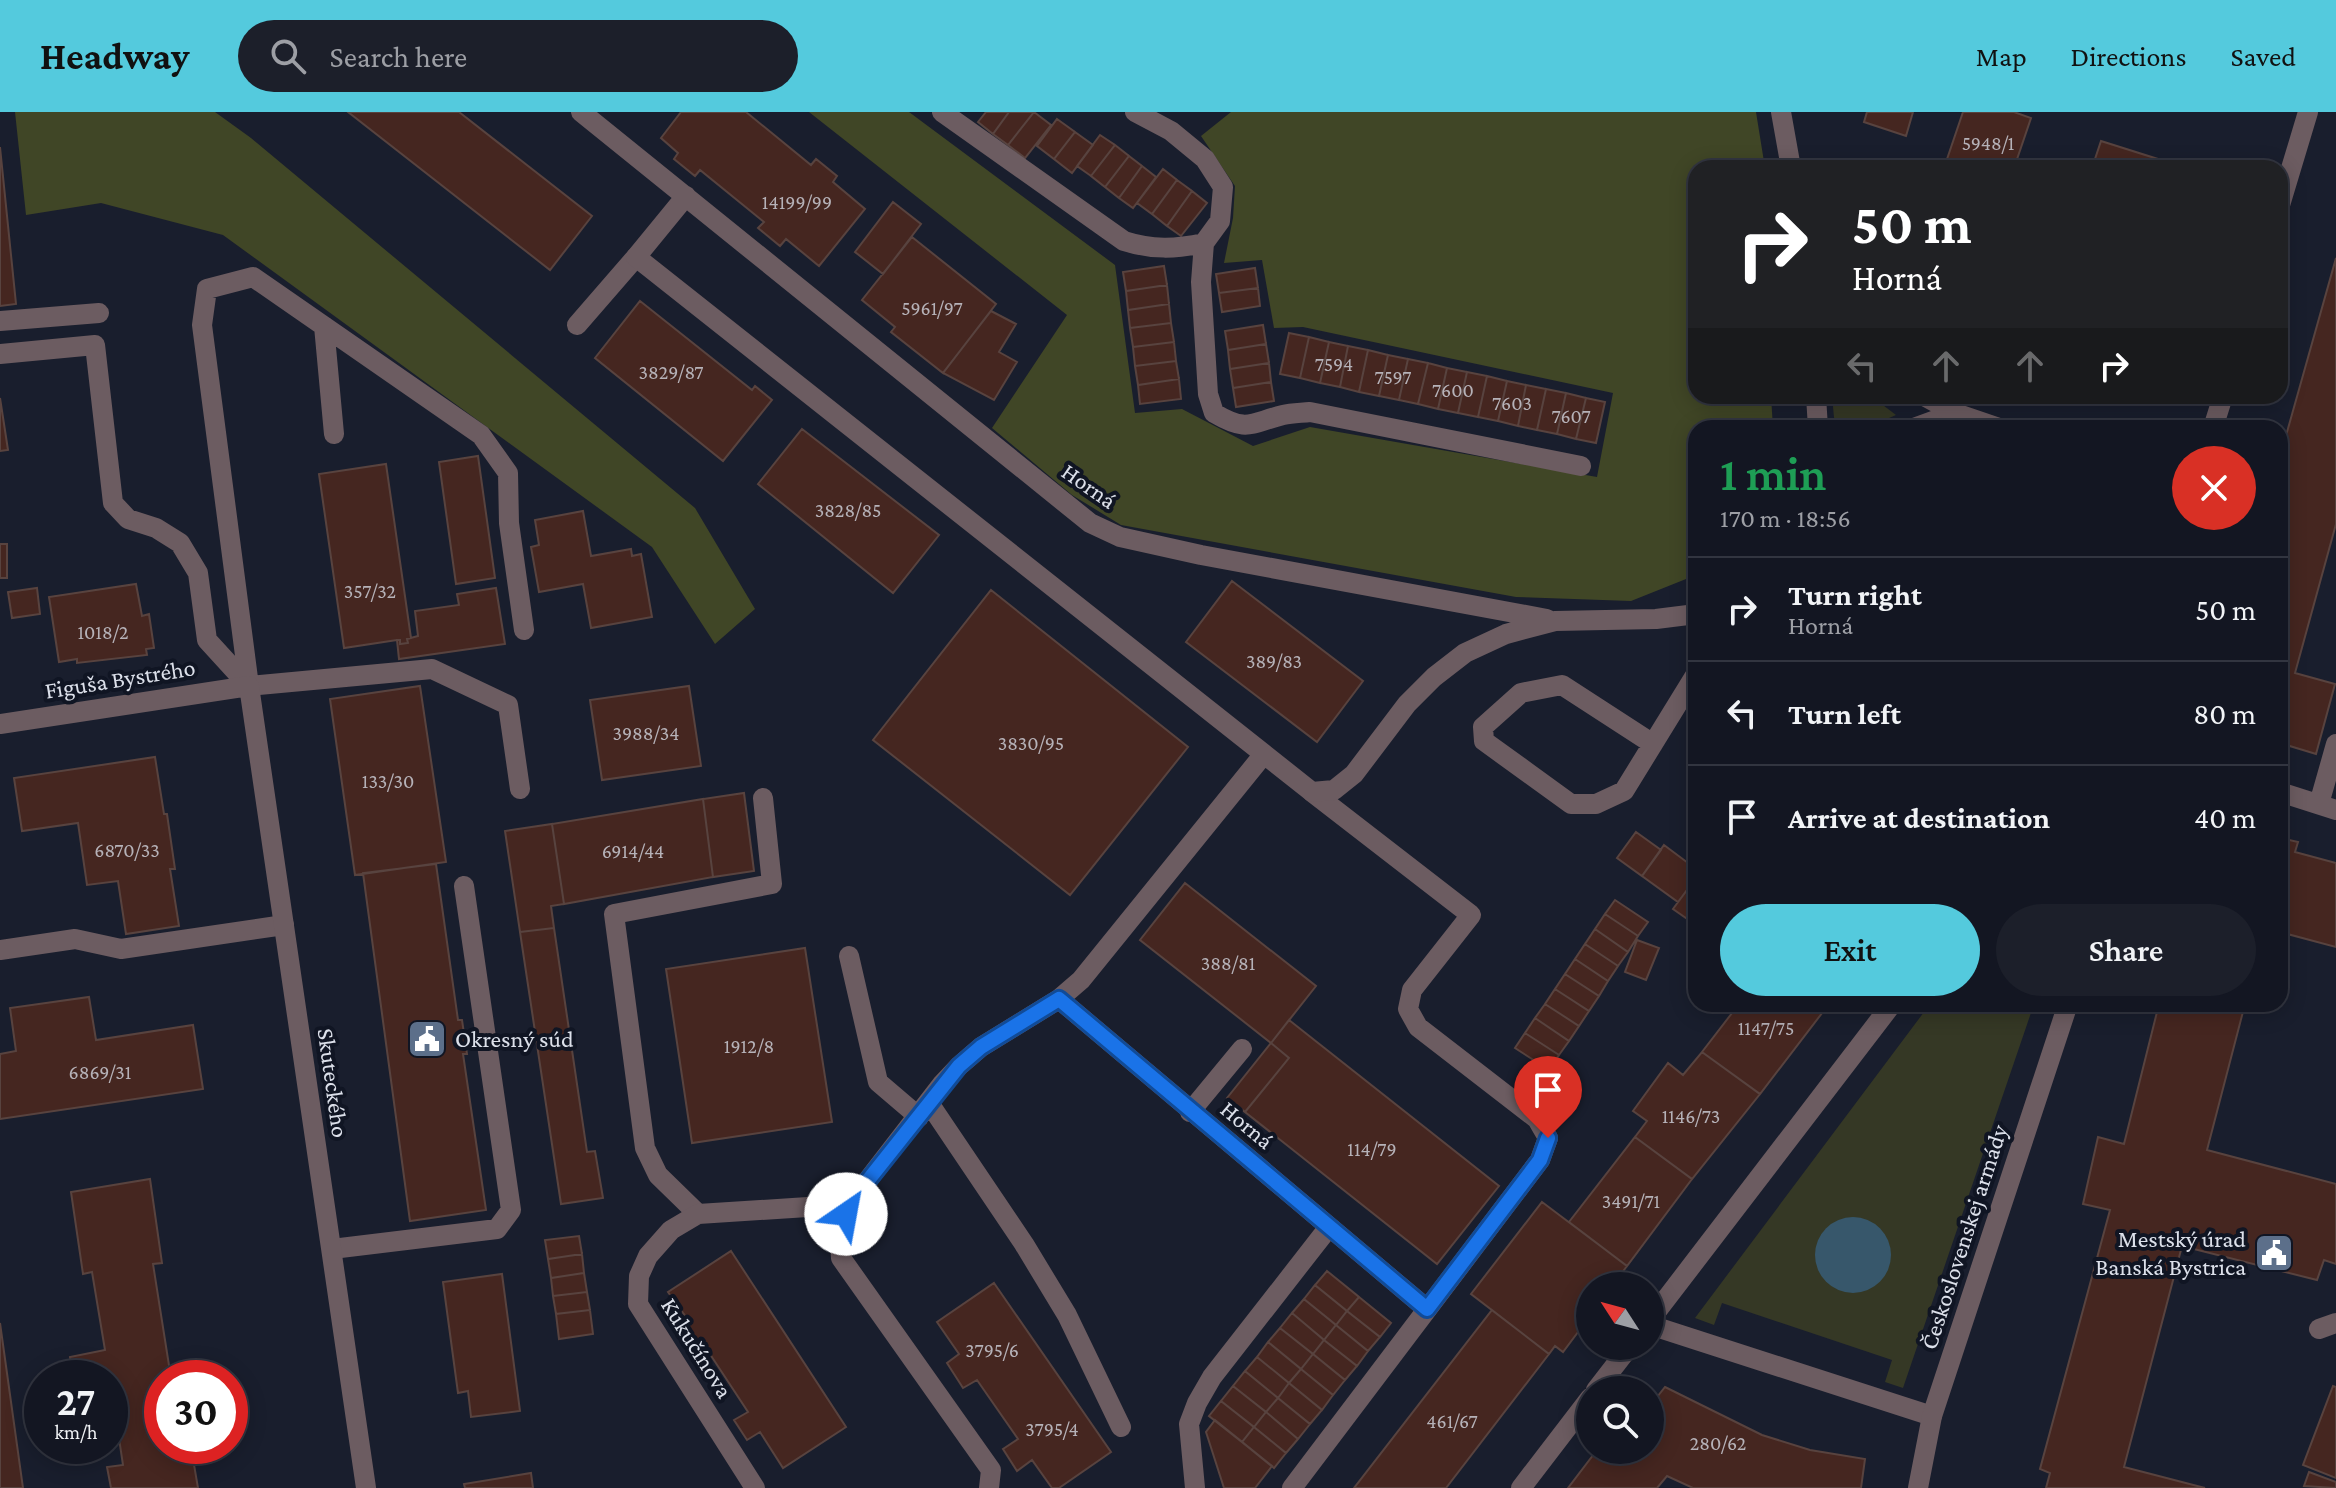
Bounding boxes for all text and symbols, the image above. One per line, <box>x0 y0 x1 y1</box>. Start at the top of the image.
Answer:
search box <box>238 20 798 92</box>
icon: search <box>266 34 310 78</box>
text: Headway <box>40 35 190 77</box>
text: Search here <box>330 40 467 73</box>
text: Map <box>1976 41 2027 72</box>
text: Directions <box>2071 41 2186 72</box>
text: Saved <box>2230 41 2296 72</box>
house number: 5948/1 <box>1962 132 2014 154</box>
house number: 14199/99 <box>762 191 832 213</box>
icon: right <box>1720 192 1824 296</box>
text: 50 m <box>1852 193 1972 255</box>
text: Horná <box>1852 258 1942 298</box>
house number: 5961/97 <box>901 297 963 319</box>
icon: left <box>1840 344 1884 388</box>
icon: ahead <box>1924 344 1968 388</box>
icon: ahead <box>2008 344 2052 388</box>
icon: right <box>2092 344 2136 388</box>
house number: 7594 <box>1315 353 1353 375</box>
house number: 3829/87 <box>638 361 704 383</box>
house number: 7597 <box>1374 366 1412 388</box>
house number: 7600 <box>1432 379 1474 401</box>
house number: 7603 <box>1492 392 1532 414</box>
house number: 7607 <box>1551 405 1591 427</box>
button: close <box>2172 446 2256 530</box>
text: 1 min <box>1720 447 1827 500</box>
street label: Horná <box>1057 457 1122 514</box>
house number: 3828/85 <box>815 499 881 521</box>
text: 170 m · 18:56 <box>1720 504 1851 533</box>
text: Turn right <box>1788 578 1922 611</box>
house number: 357/32 <box>344 580 396 602</box>
icon: right <box>1720 587 1764 631</box>
text: 50 m <box>2195 593 2256 626</box>
text: Horná <box>1788 611 1853 640</box>
house number: 1018/2 <box>77 621 129 643</box>
house number: 389/83 <box>1246 650 1302 672</box>
street label: Figuša Bystrého <box>43 653 197 704</box>
icon: left <box>1720 691 1764 735</box>
text: Turn left <box>1788 697 1901 730</box>
text: 80 m <box>2193 697 2256 730</box>
house number: 3988/34 <box>613 722 679 744</box>
house number: 3830/95 <box>998 732 1064 754</box>
house number: 133/30 <box>362 770 414 792</box>
icon: arrive <box>1720 795 1764 839</box>
text: Arrive at destination <box>1788 801 2050 834</box>
text: 40 m <box>2194 801 2256 834</box>
house number: 6870/33 <box>94 839 160 861</box>
house number: 6914/44 <box>602 840 664 862</box>
button: Exit <box>1720 904 1980 996</box>
button: Share <box>1996 904 2256 996</box>
house number: 388/81 <box>1201 952 1255 974</box>
house number: 1147/75 <box>1738 1017 1794 1039</box>
public building icon: Okresný súd <box>406 1018 448 1060</box>
place label: Okresný súd <box>455 1025 574 1052</box>
street label: Skuteckého <box>312 1027 355 1139</box>
house number: 1912/8 <box>724 1035 774 1057</box>
pin <box>1514 1056 1582 1138</box>
house number: 6869/31 <box>69 1061 131 1083</box>
icon: arrive <box>1526 1068 1570 1112</box>
street label: Horná <box>1216 1095 1279 1154</box>
house number: 1146/73 <box>1662 1105 1720 1127</box>
street label: Československej armády <box>1914 1120 2013 1353</box>
house number: 114/79 <box>1347 1138 1397 1160</box>
position arrow <box>804 1172 888 1256</box>
house number: 3491/71 <box>1602 1190 1660 1212</box>
place label: Mestský úrad Banská Bystrica <box>2095 1225 2246 1280</box>
public building icon: Mestský úrad Banská Bystrica <box>2253 1232 2295 1274</box>
north arrow <box>1576 1272 1664 1360</box>
map controls <box>1576 1272 1664 1464</box>
street label: Kukučínova <box>656 1293 739 1403</box>
house number: 3795/6 <box>965 1339 1019 1361</box>
speed limit sign: 30 <box>144 1360 248 1464</box>
button: search <box>1576 1376 1664 1464</box>
text: 27 <box>57 1379 95 1424</box>
house number: 461/67 <box>1426 1410 1478 1432</box>
house number: 3795/4 <box>1025 1418 1079 1440</box>
text: km/h <box>54 1421 98 1443</box>
house number: 280/62 <box>1690 1432 1746 1454</box>

